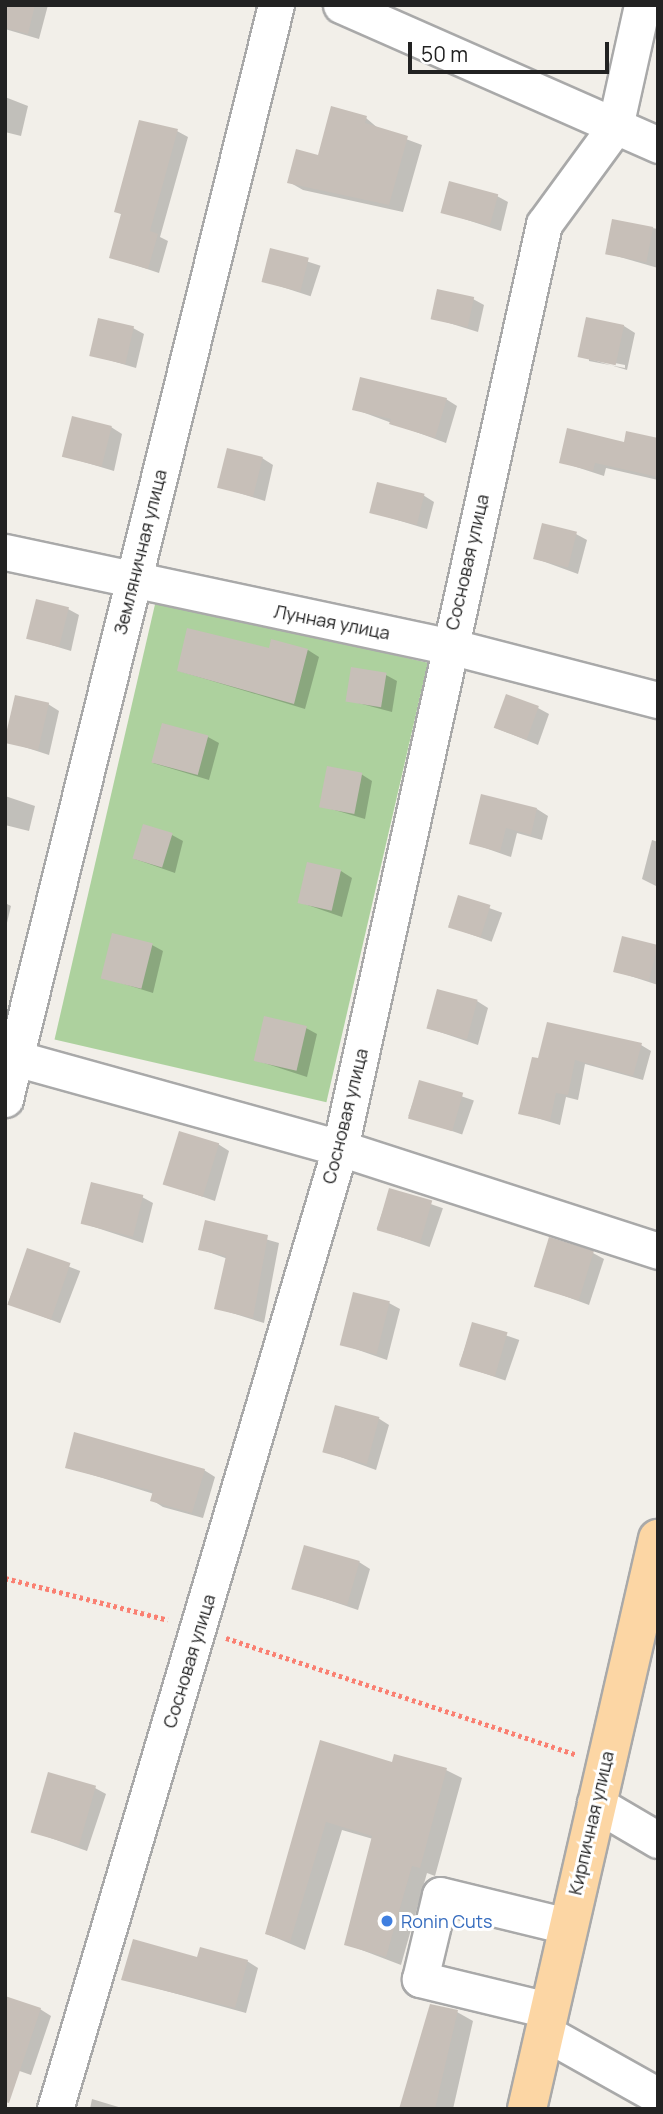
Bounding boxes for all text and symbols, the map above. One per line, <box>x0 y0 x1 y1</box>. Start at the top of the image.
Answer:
scale bar <box>411 28 612 72</box>
text: 50 m <box>421 40 468 68</box>
street label: Земляничная улица <box>109 467 171 637</box>
street label: Сосновая улица <box>441 492 493 632</box>
street label: Лунная улица <box>272 600 392 644</box>
street label: Сосновая улица <box>318 1046 372 1186</box>
street label: Сосновая улица <box>158 1591 220 1731</box>
street label: Кирпичная улица <box>564 1749 618 1897</box>
place label: Ronin Cuts <box>401 1910 492 1932</box>
marker: Ronin Cuts <box>379 1913 395 1929</box>

